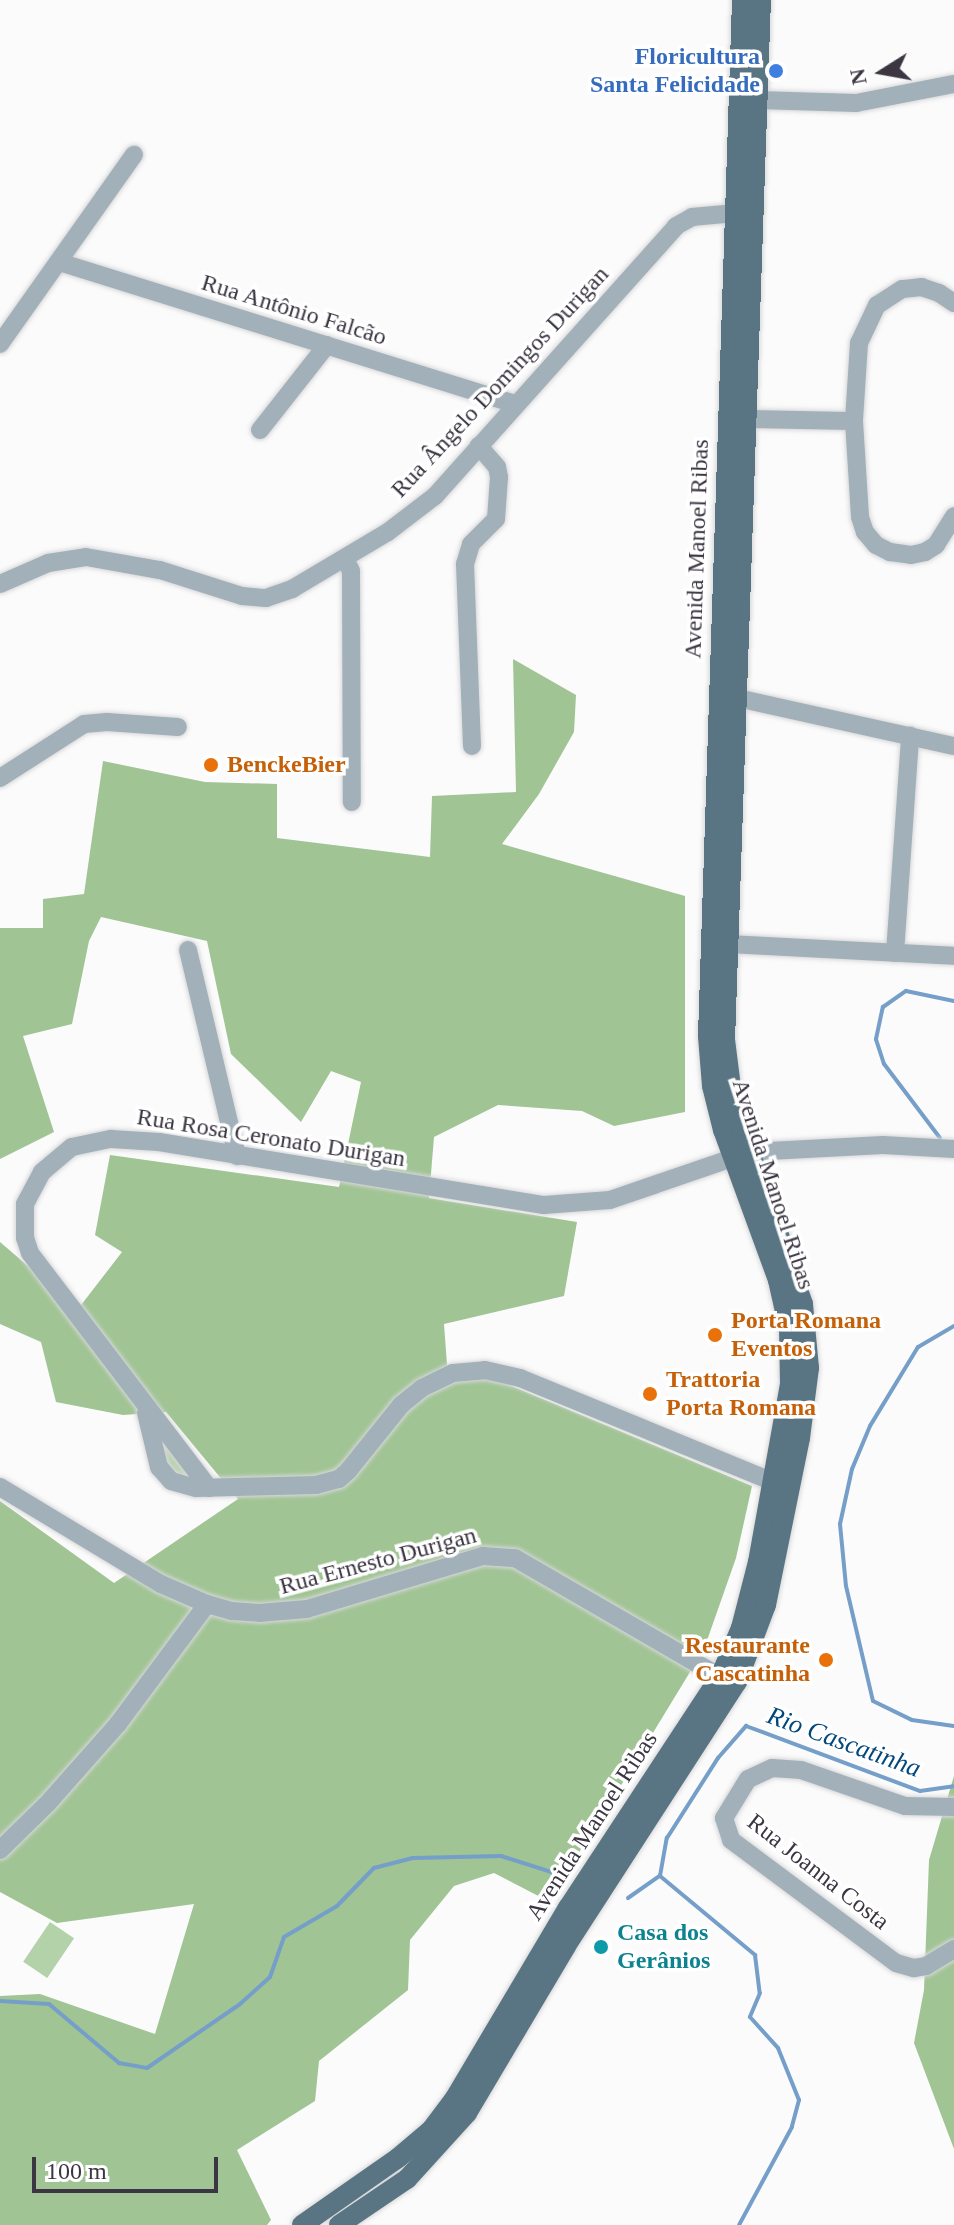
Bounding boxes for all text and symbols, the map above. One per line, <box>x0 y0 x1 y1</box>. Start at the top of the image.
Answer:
north arrow <box>842 32 922 112</box>
place label: Floricultura Santa Felicidade <box>590 43 760 99</box>
marker: Floricultura Santa Felicidade <box>767 62 785 80</box>
text: N <box>844 66 872 87</box>
street label: Rua Ângelo Domingos Durigan <box>385 260 615 504</box>
street label: Rua Antônio Falcão <box>197 268 391 352</box>
street label: Avenida Manoel Ribas <box>679 439 715 659</box>
place label: BenckeBier <box>227 751 346 779</box>
marker: BenckeBier <box>202 756 220 774</box>
street label: Avenida Manoel Ribas <box>725 1075 821 1293</box>
street label: Rua Rosa Ceronato Durigan <box>135 1103 407 1173</box>
place label: Porta Romana Eventos <box>731 1307 881 1363</box>
marker: Porta Romana Eventos <box>706 1326 724 1344</box>
place label: Trattoria Porta Romana <box>666 1366 816 1422</box>
marker: Trattoria Porta Romana <box>641 1385 659 1403</box>
street label: Rua Ernesto Durigan <box>276 1521 480 1601</box>
place label: Restaurante Cascatinha <box>685 1632 810 1688</box>
marker: Restaurante Cascatinha <box>817 1651 835 1669</box>
water label: Rio Cascatinha <box>763 1700 925 1784</box>
street label: Avenida Manoel Ribas <box>520 1726 664 1926</box>
street label: Rua Joanna Costa <box>741 1808 895 1936</box>
place label: Casa dos Gerânios <box>617 1919 710 1975</box>
marker: Casa dos Gerânios <box>592 1938 610 1956</box>
scale bar <box>36 2141 222 2191</box>
text: 100 m <box>46 2158 107 2184</box>

